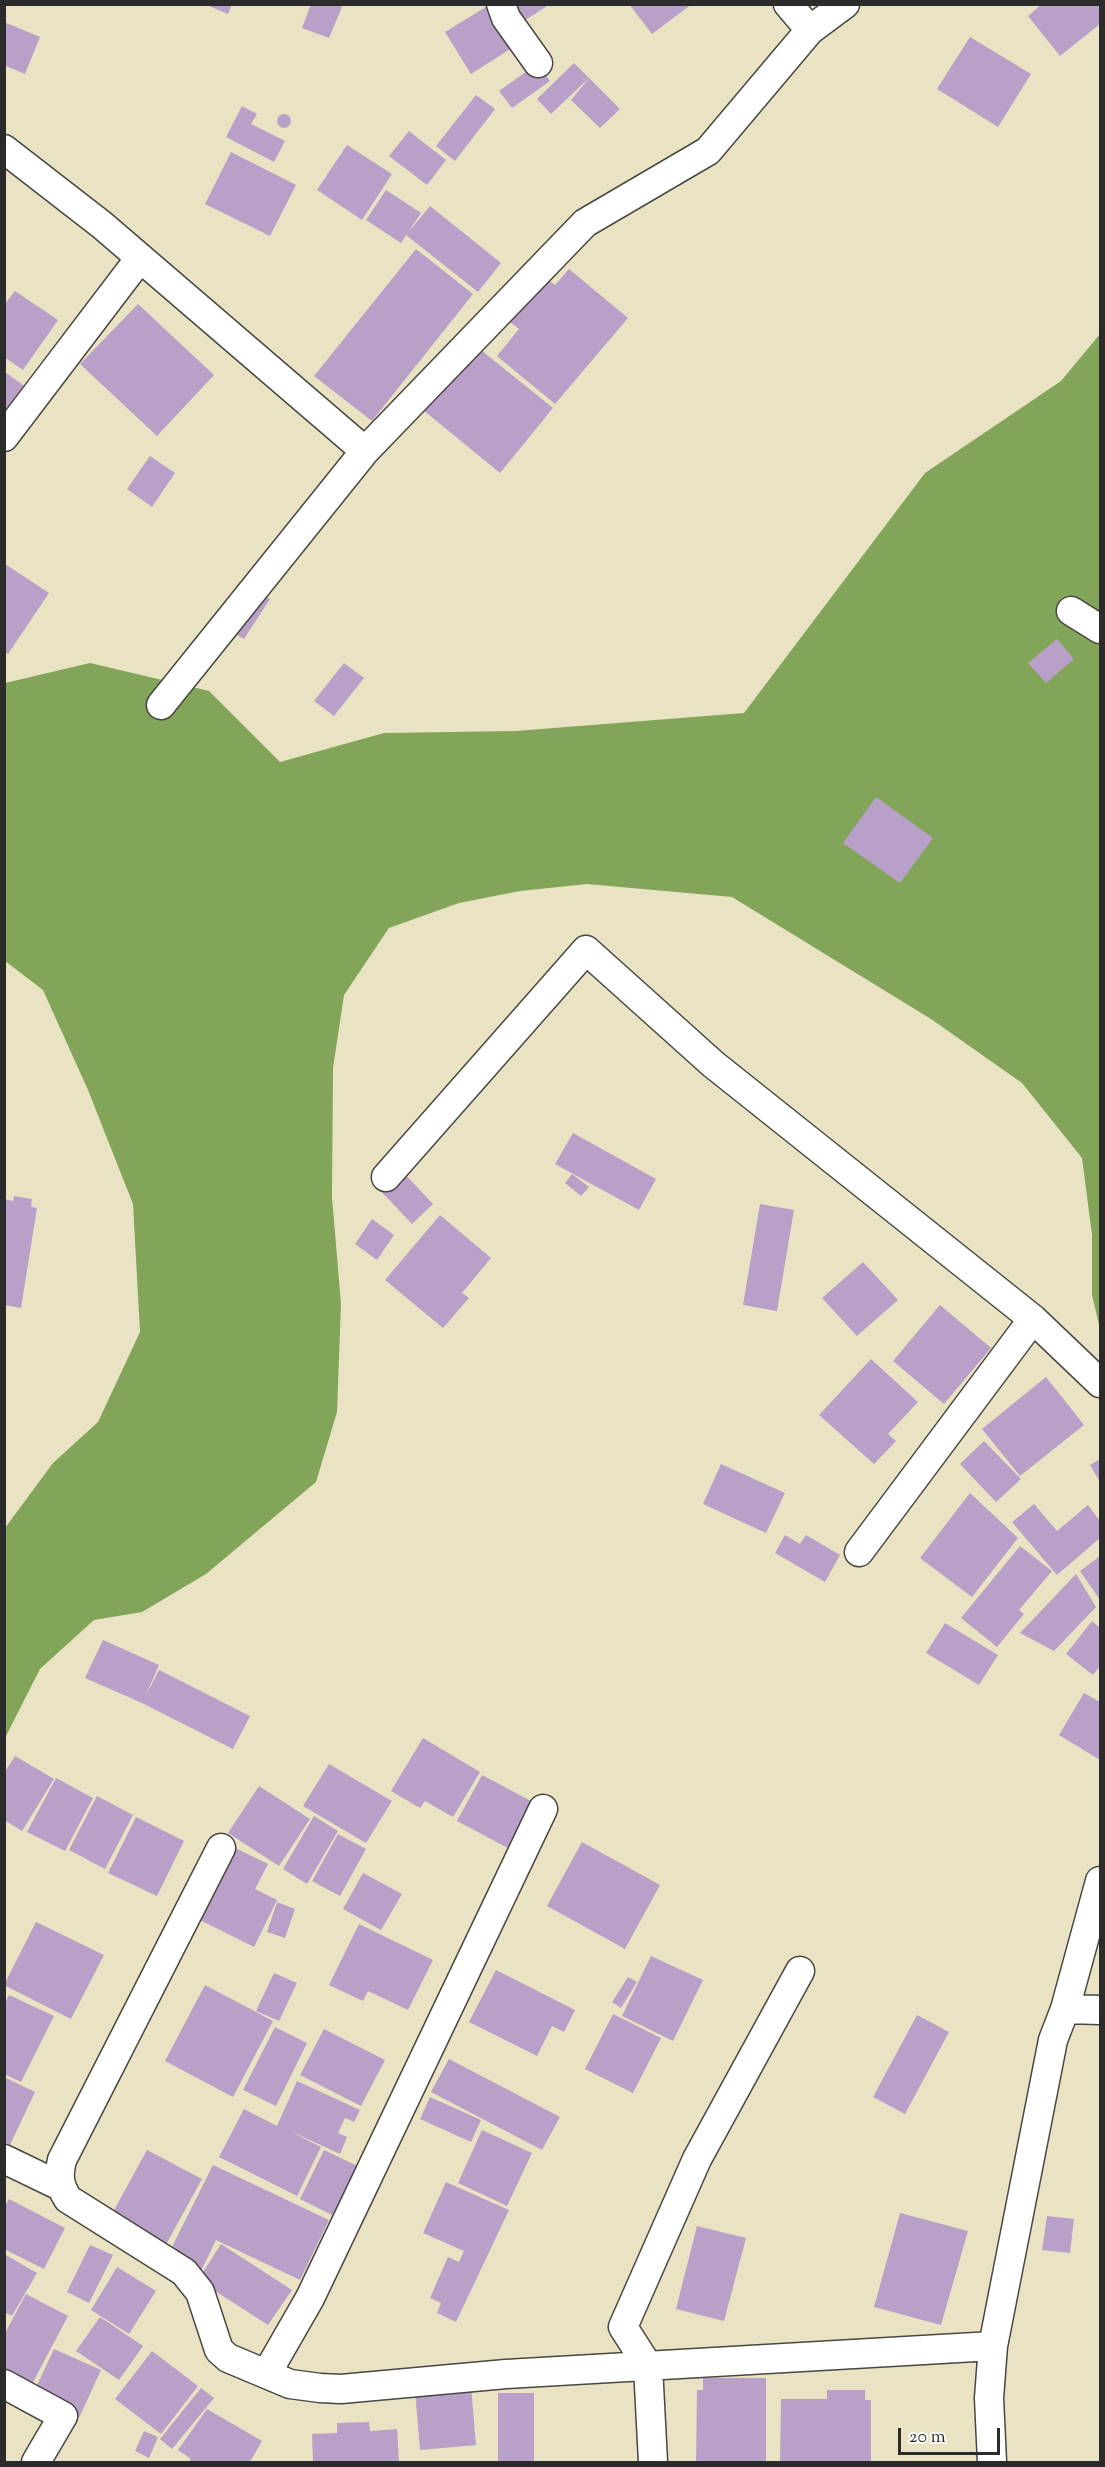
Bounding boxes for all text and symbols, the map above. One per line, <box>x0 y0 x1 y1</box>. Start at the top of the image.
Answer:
scale bar <box>901 2416 1003 2454</box>
text: 20 m <box>909 2425 946 2451</box>

